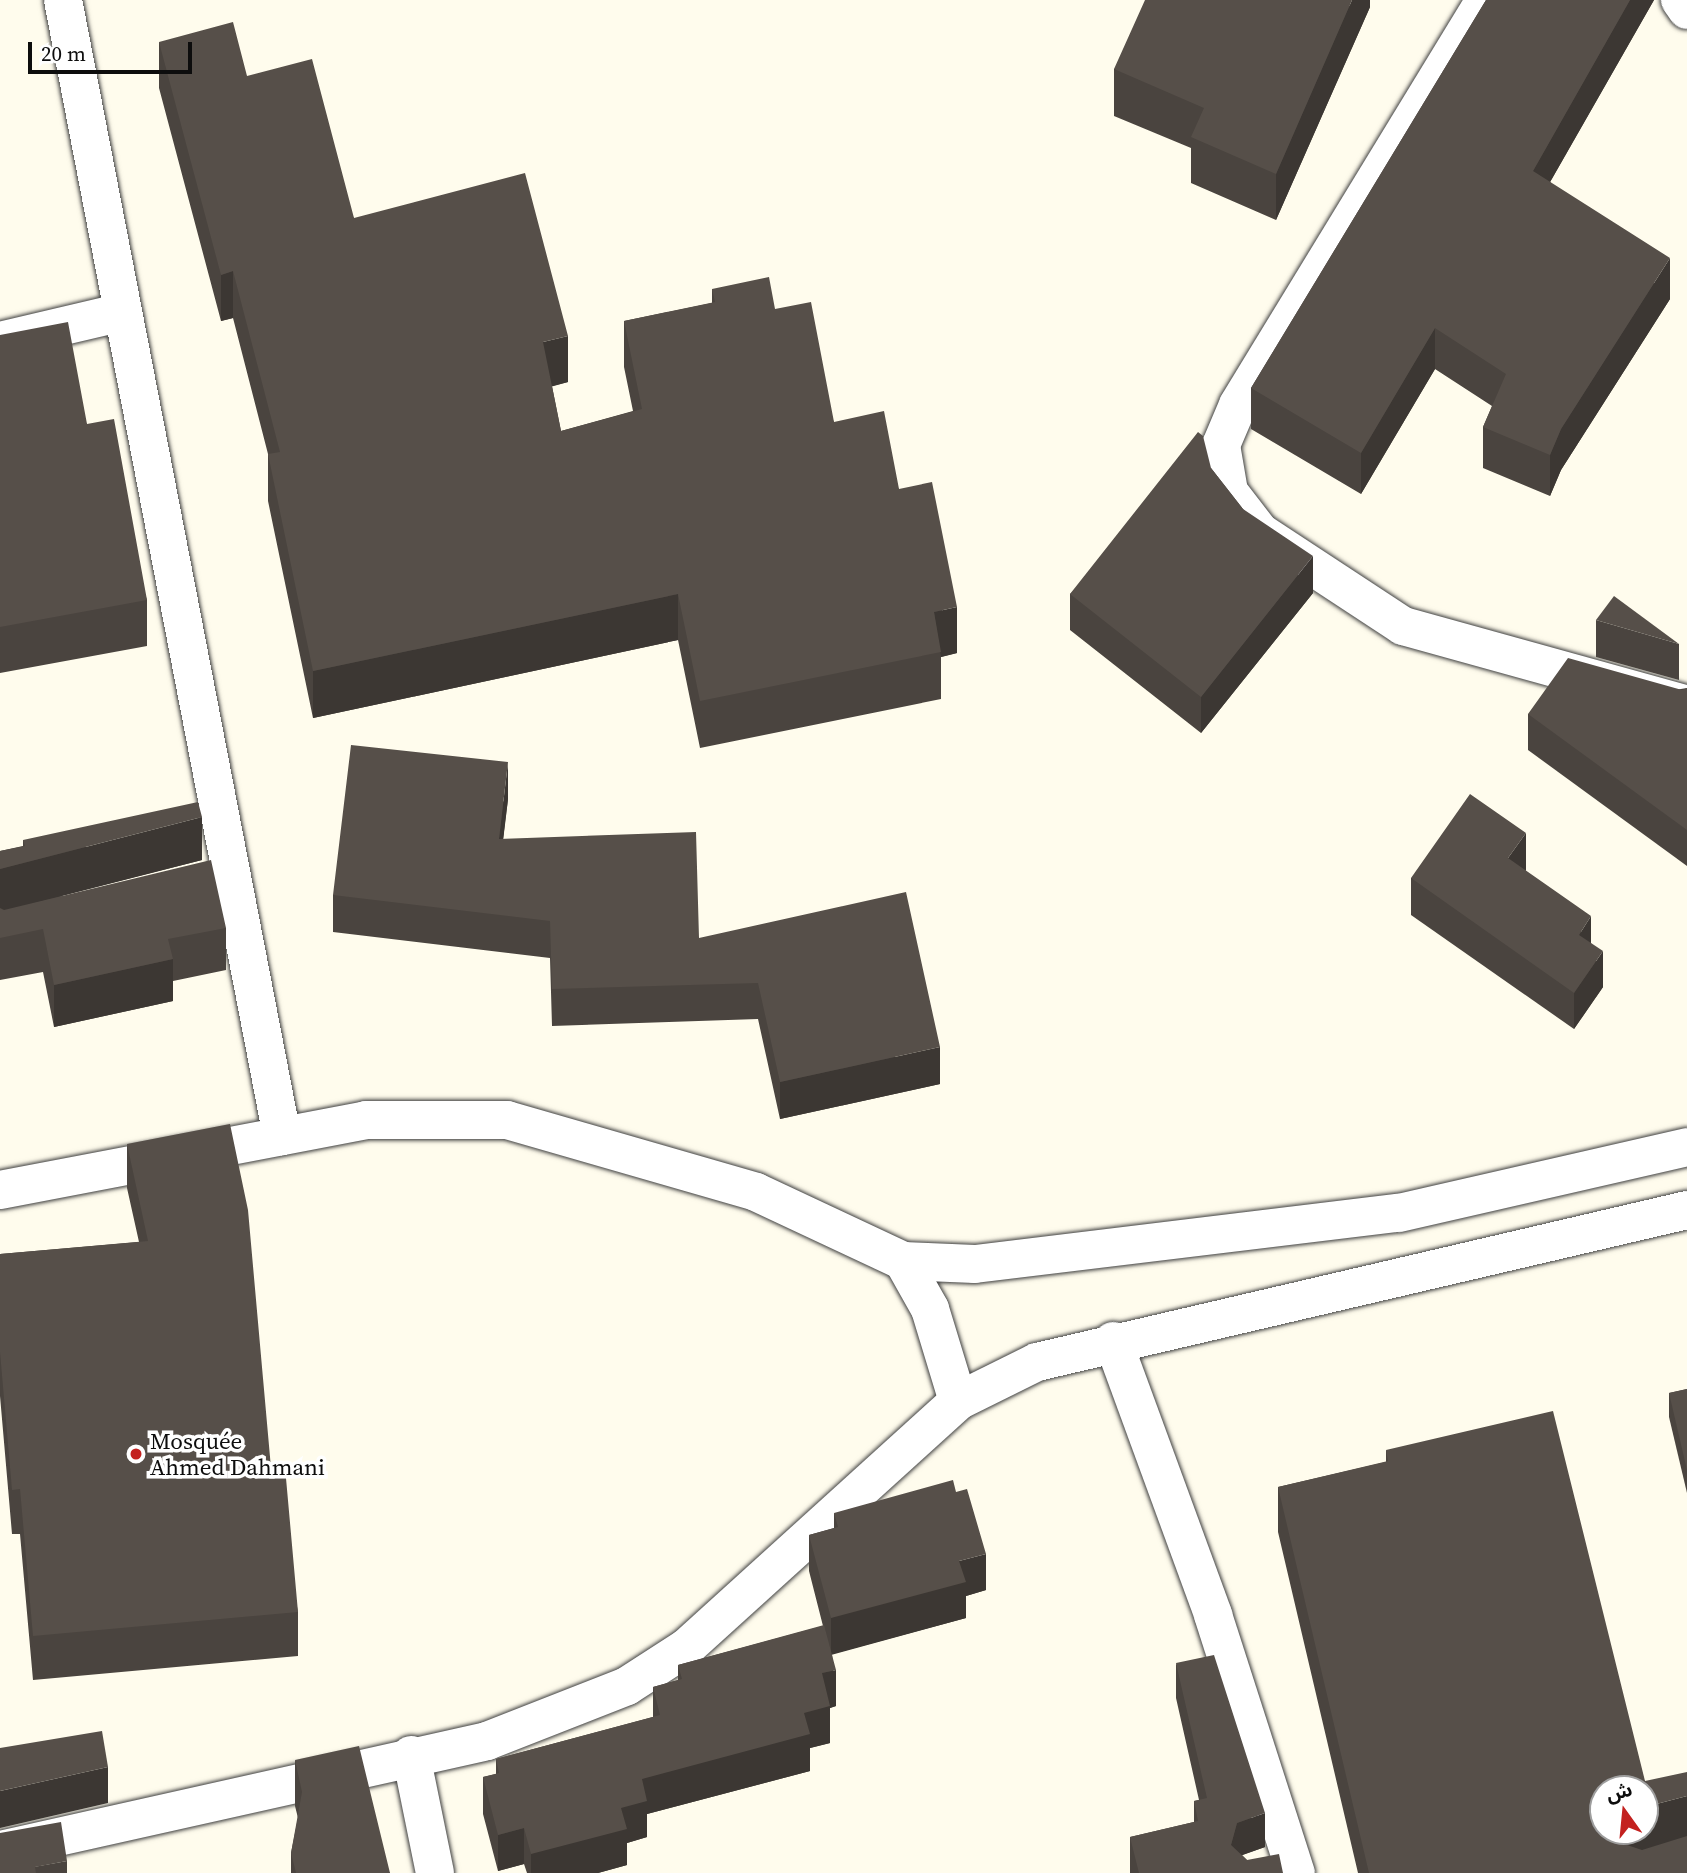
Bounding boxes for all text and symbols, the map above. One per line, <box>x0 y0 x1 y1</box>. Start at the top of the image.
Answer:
scale bar <box>32 28 196 72</box>
text: 20 m <box>41 39 86 68</box>
place label: Mosquée Ahmed Dahmani <box>150 1427 325 1481</box>
marker: Mosquée Ahmed Dahmani <box>128 1446 144 1462</box>
north arrow <box>1589 1775 1659 1845</box>
text: ش <box>1603 1776 1635 1808</box>

